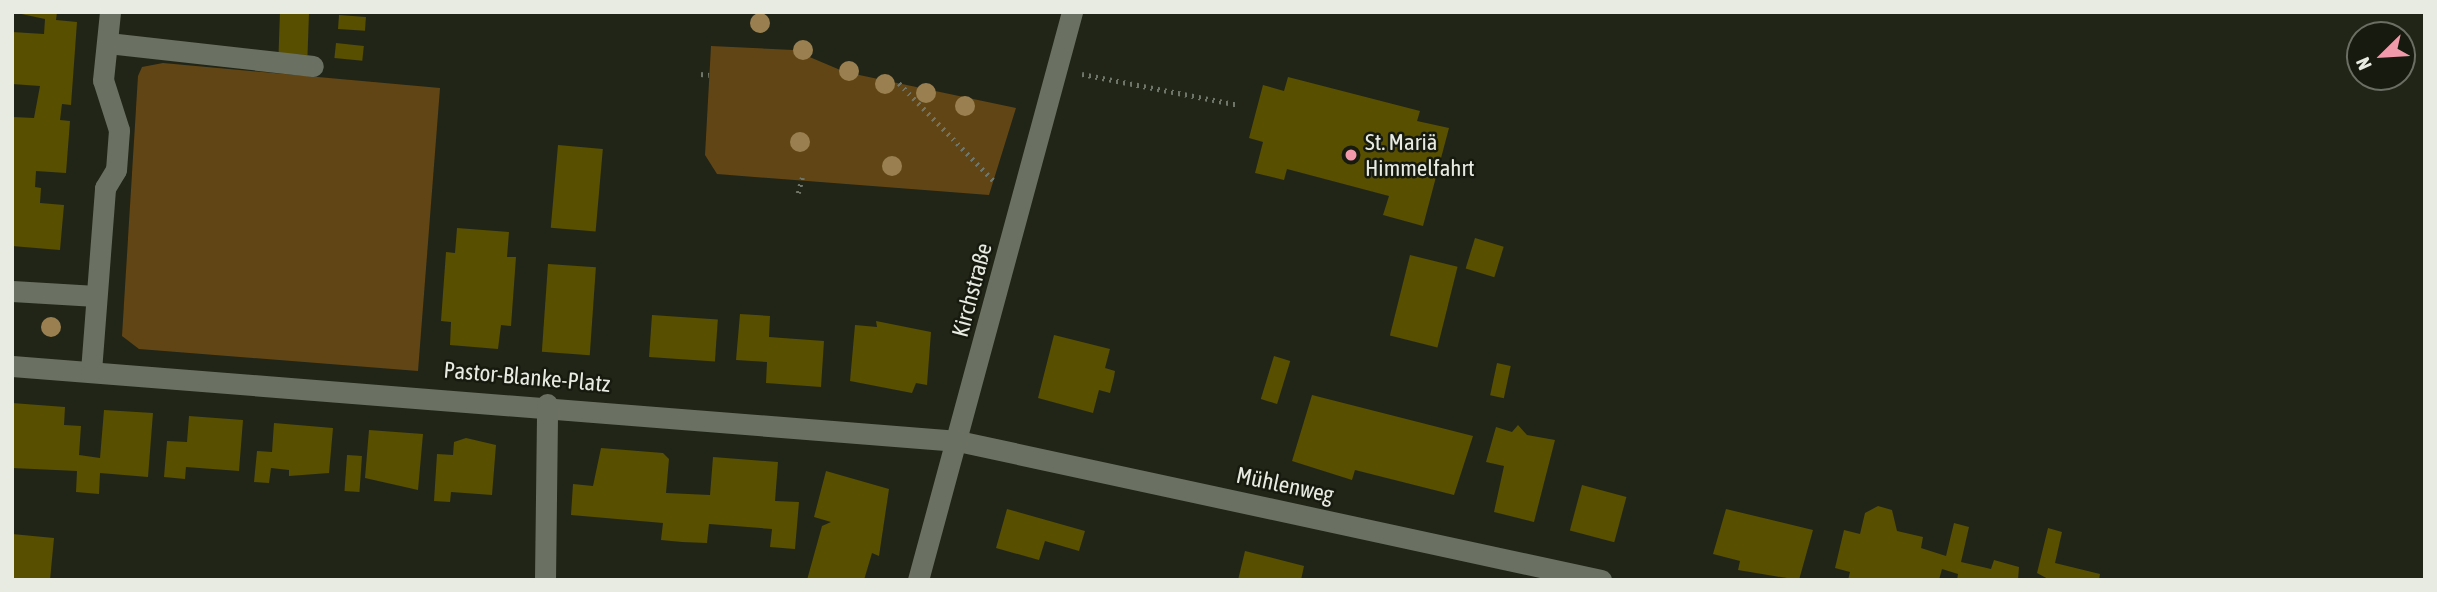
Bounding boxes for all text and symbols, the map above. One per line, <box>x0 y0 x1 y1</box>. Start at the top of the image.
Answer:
north arrow <box>2346 21 2416 91</box>
text: N <box>2351 54 2376 73</box>
place label: St. Mariä Himmelfahrt <box>1365 128 1475 182</box>
marker: St. Mariä Himmelfahrt <box>1343 147 1359 163</box>
street label: Kirchstraße <box>946 240 998 340</box>
street label: Pastor-Blanke-Platz <box>443 356 611 398</box>
street label: Mühlenweg <box>1234 461 1336 509</box>

